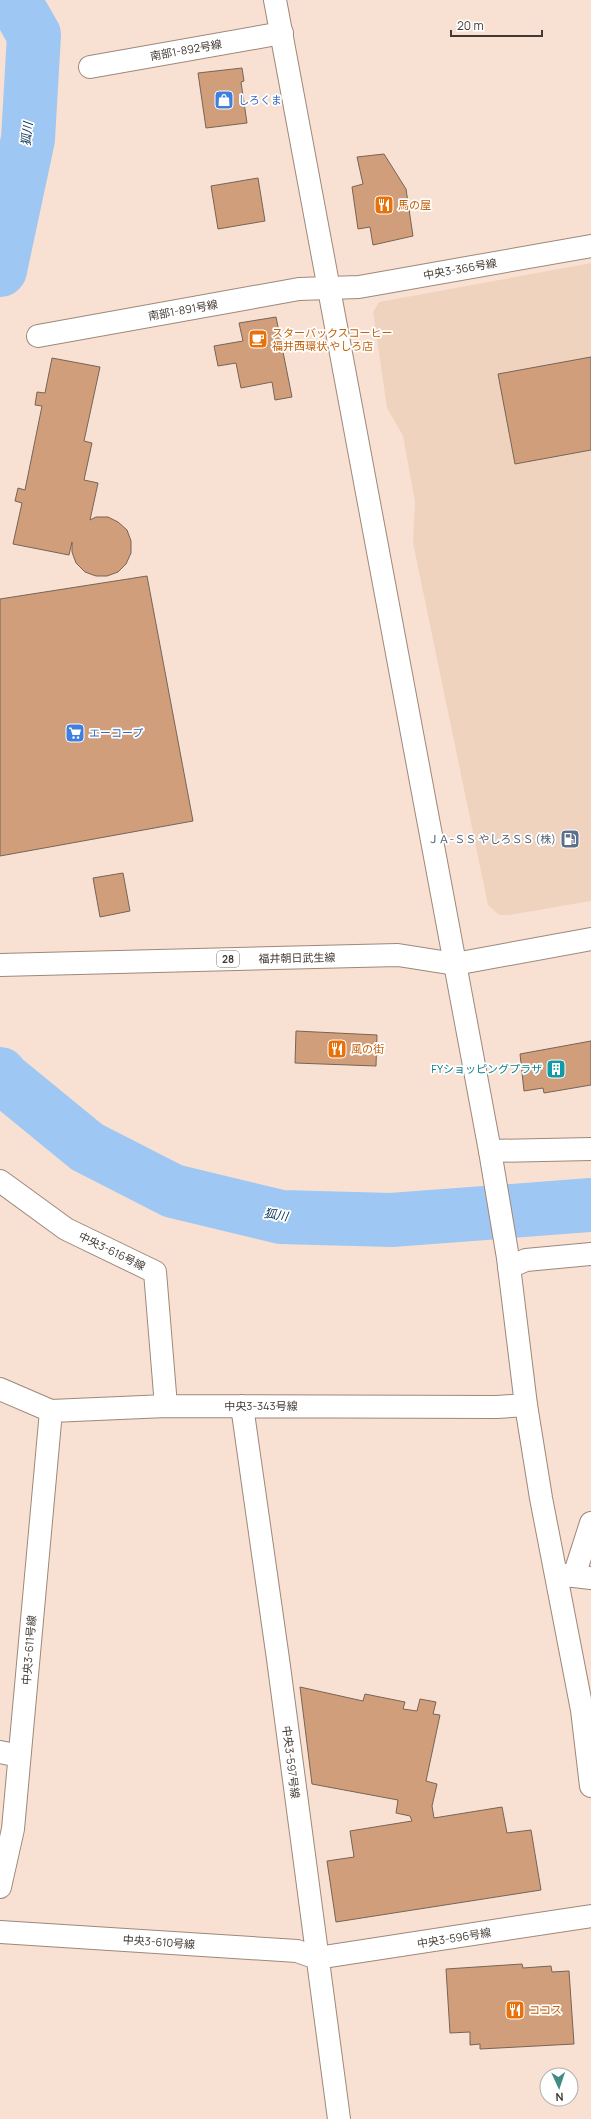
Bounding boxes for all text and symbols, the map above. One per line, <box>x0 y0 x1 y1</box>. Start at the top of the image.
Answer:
scale bar <box>451 12 542 38</box>
text: 20 m <box>457 17 484 34</box>
street label: 南部1-892号線 <box>149 36 223 63</box>
shop icon: しろくま <box>213 89 235 111</box>
place label: しろくま <box>238 92 282 107</box>
water label: 狐川 <box>17 119 36 147</box>
restaurant icon: 馬の屋 <box>373 194 395 216</box>
place label: 馬の屋 <box>398 197 431 212</box>
street label: 中央3-366号線 <box>422 255 498 282</box>
street label: 南部1-891号線 <box>147 296 219 323</box>
place label: スターバックスコーヒー 福井西環状 やしろ店 <box>272 325 393 353</box>
cafe icon: スターバックスコーヒー 福井西環状 やしろ店 <box>247 328 269 350</box>
supermarket icon: エーコープ <box>64 722 86 744</box>
place label: エーコープ <box>89 725 143 740</box>
fuel station icon: ＪＡ-ＳＳ やしろＳＳ (株) <box>559 828 581 850</box>
place label: ＪＡ-ＳＳ やしろＳＳ (株) <box>428 831 556 846</box>
street label: 福井朝日武生線 <box>258 949 336 966</box>
road number: 28 <box>217 951 239 967</box>
restaurant icon: 風の街 <box>326 1038 348 1060</box>
place label: 風の街 <box>351 1041 384 1056</box>
building icon: FYショッピングプラザ <box>545 1058 567 1080</box>
place label: FYショッピングプラザ <box>431 1061 542 1076</box>
water label: 狐川 <box>263 1204 291 1225</box>
street label: 中央3-616号線 <box>76 1228 148 1273</box>
street label: 中央3-343号線 <box>224 1398 298 1413</box>
street label: 中央3-611号線 <box>18 1614 39 1685</box>
street label: 中央3-597号線 <box>280 1725 303 1799</box>
street label: 中央3-596号線 <box>416 1924 492 1951</box>
street label: 中央3-610号線 <box>122 1931 196 1952</box>
restaurant icon: ココス <box>504 1999 526 2021</box>
place label: ココス <box>529 2002 562 2017</box>
north arrow <box>539 2067 579 2107</box>
text: N <box>555 2090 564 2105</box>

